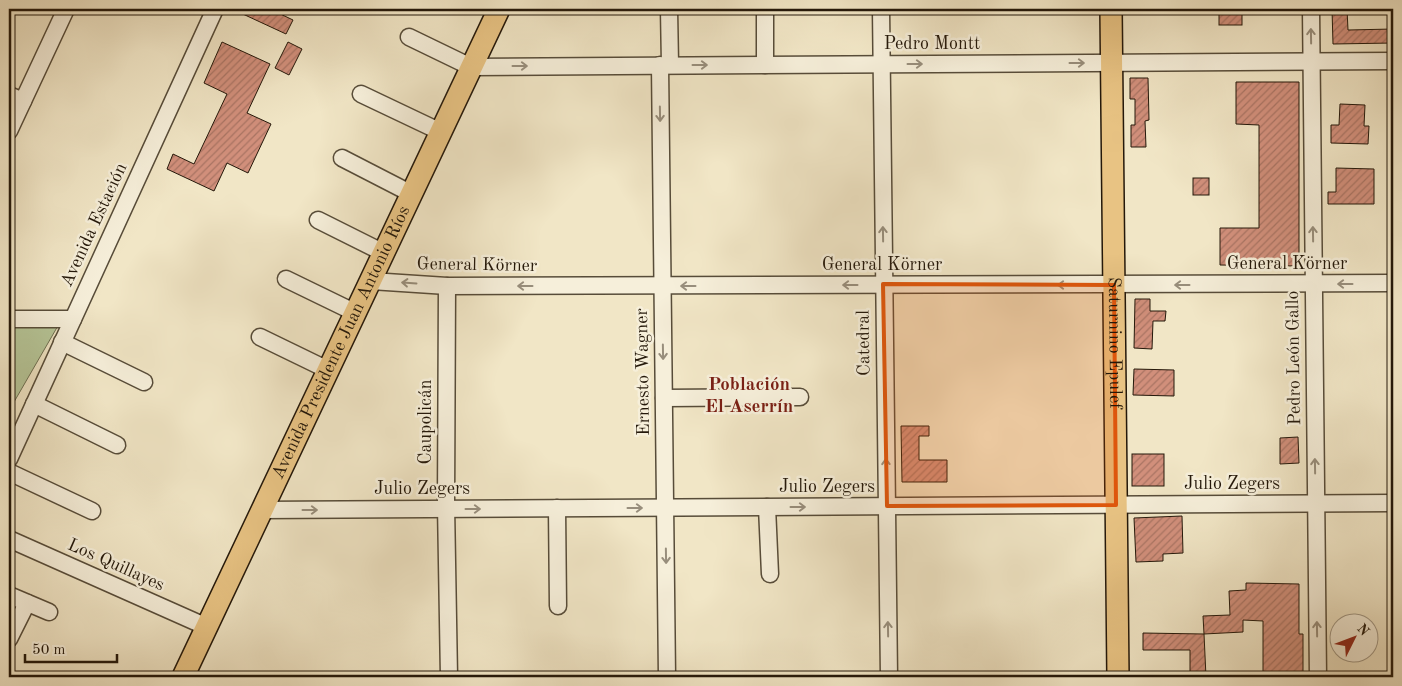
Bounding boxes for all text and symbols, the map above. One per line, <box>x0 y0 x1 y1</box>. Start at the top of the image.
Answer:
one-way arrow <box>1306 28 1316 44</box>
street label: Pedro Montt <box>884 35 980 53</box>
one-way arrow <box>1068 58 1085 68</box>
one-way arrow <box>906 59 922 69</box>
one-way arrow <box>691 60 707 70</box>
one-way arrow <box>511 61 527 71</box>
one-way arrow <box>656 106 665 122</box>
street label: Avenida Estación <box>57 160 131 290</box>
street label: Avenida Presidente Juan Antonio Ríos <box>269 203 414 482</box>
one-way arrow <box>878 226 888 242</box>
one-way arrow <box>1308 226 1318 242</box>
street label: General Körner <box>416 255 538 275</box>
street label: General Körner <box>1227 255 1348 273</box>
street label: General Körner <box>822 256 943 274</box>
street label: Saturnino Epulef <box>1105 277 1124 410</box>
one-way arrow <box>401 279 417 288</box>
one-way arrow <box>1337 279 1353 288</box>
one-way arrow <box>843 280 859 290</box>
one-way arrow <box>1058 280 1074 290</box>
one-way arrow <box>1174 280 1190 290</box>
one-way arrow <box>518 281 534 291</box>
one-way arrow <box>680 281 696 291</box>
street label: Pedro León Gallo <box>1284 290 1304 426</box>
street label: Ernesto Wagner <box>633 307 653 436</box>
street label: Catedral <box>854 310 874 376</box>
one-way arrow <box>658 344 668 360</box>
district label: Población El Aserrín <box>705 376 793 417</box>
street label: Caupolicán <box>417 379 435 465</box>
one-way arrow <box>881 458 891 474</box>
one-way arrow <box>1310 458 1320 474</box>
street label: Julio Zegers <box>1184 475 1280 493</box>
street label: Julio Zegers <box>779 478 875 496</box>
street label: Julio Zegers <box>374 480 470 498</box>
one-way arrow <box>789 502 805 512</box>
one-way arrow <box>626 503 643 513</box>
one-way arrow <box>464 504 480 514</box>
one-way arrow <box>302 505 318 515</box>
street label: Los Quillayes <box>65 536 167 594</box>
one-way arrow <box>661 548 671 564</box>
north arrow <box>1330 614 1380 664</box>
one-way arrow <box>883 621 893 637</box>
one-way arrow <box>1312 621 1322 637</box>
text: N <box>1354 621 1372 639</box>
scale bar <box>25 631 118 663</box>
text: 50 m <box>32 643 66 658</box>

